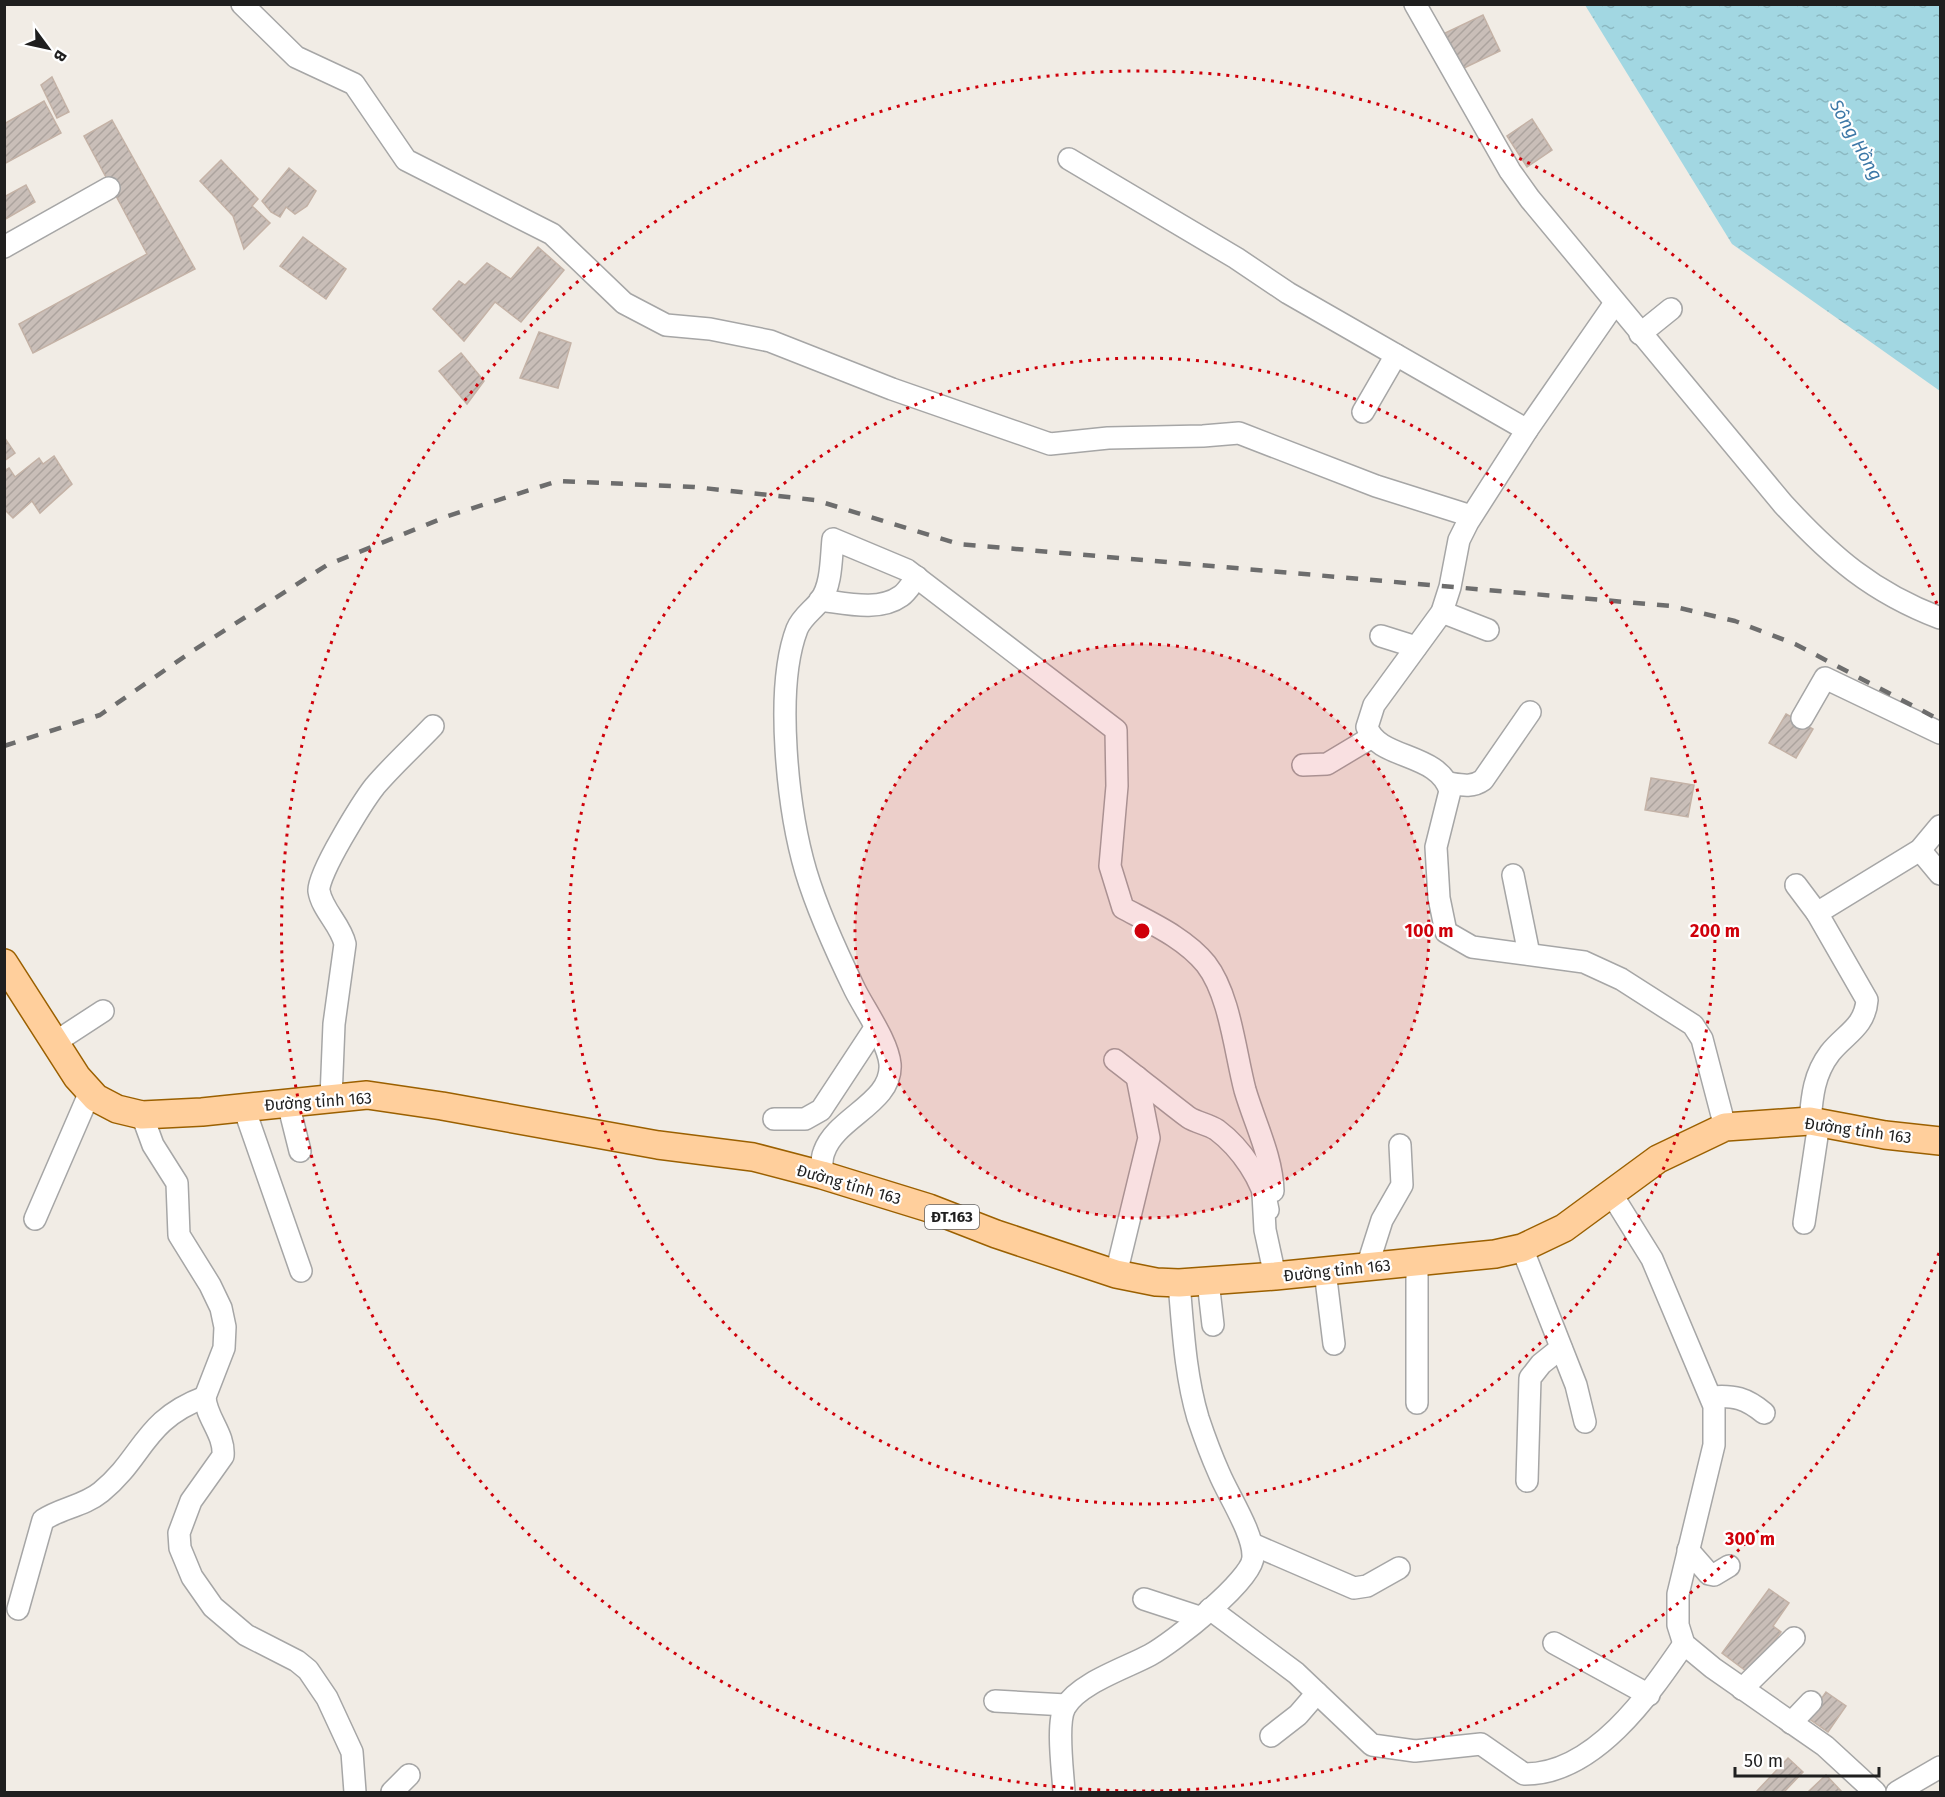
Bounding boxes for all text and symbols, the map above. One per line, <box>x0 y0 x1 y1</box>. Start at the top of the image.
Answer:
north arrow <box>18 18 78 78</box>
text: B <box>49 47 71 65</box>
water label: Sông Hồng <box>1824 95 1887 184</box>
text: 100 m <box>1405 920 1453 942</box>
text: 200 m <box>1690 920 1740 942</box>
centre of rings <box>1132 921 1152 941</box>
street label: Đường tỉnh 163 <box>264 1088 372 1115</box>
street label: Đường tỉnh 163 <box>1803 1114 1913 1147</box>
street label: Đường tỉnh 163 <box>794 1160 903 1208</box>
road number: ĐT.163 <box>925 1205 979 1229</box>
street label: Đường tỉnh 163 <box>1282 1255 1392 1286</box>
text: 300 m <box>1724 1528 1775 1550</box>
scale bar <box>1735 1740 1879 1778</box>
text: 50 m <box>1744 1750 1783 1772</box>

